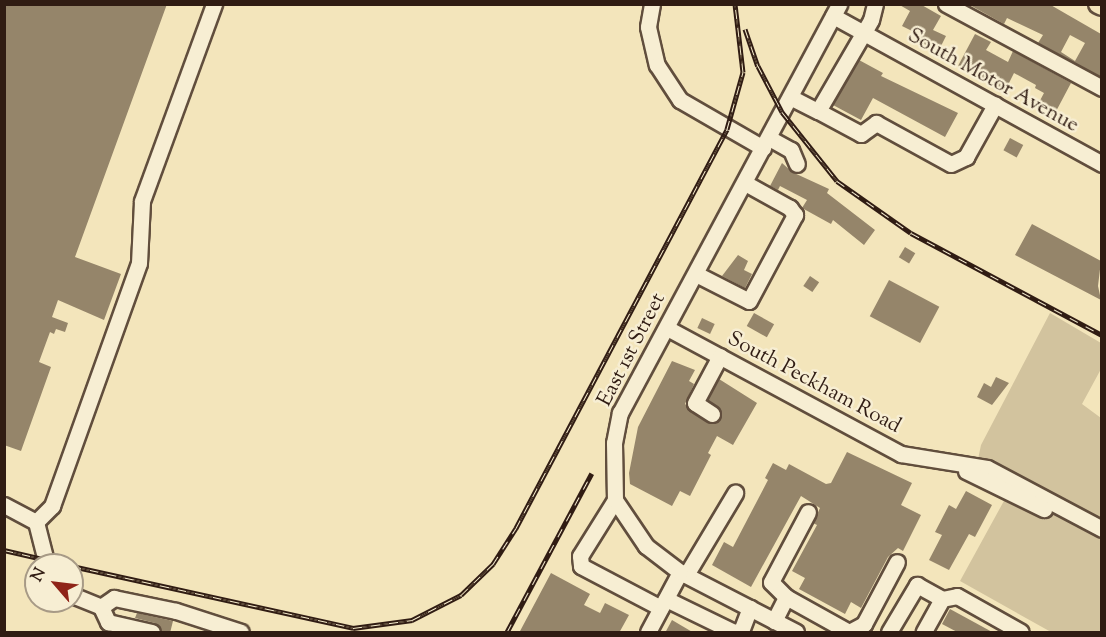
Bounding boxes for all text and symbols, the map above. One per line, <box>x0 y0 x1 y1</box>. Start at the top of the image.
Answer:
street label: South Motor Avenue <box>903 24 1083 138</box>
street label: East 1st Street <box>593 289 671 411</box>
street label: South Peckham Road <box>723 327 905 439</box>
north arrow <box>24 553 84 613</box>
text: N <box>26 564 53 586</box>

